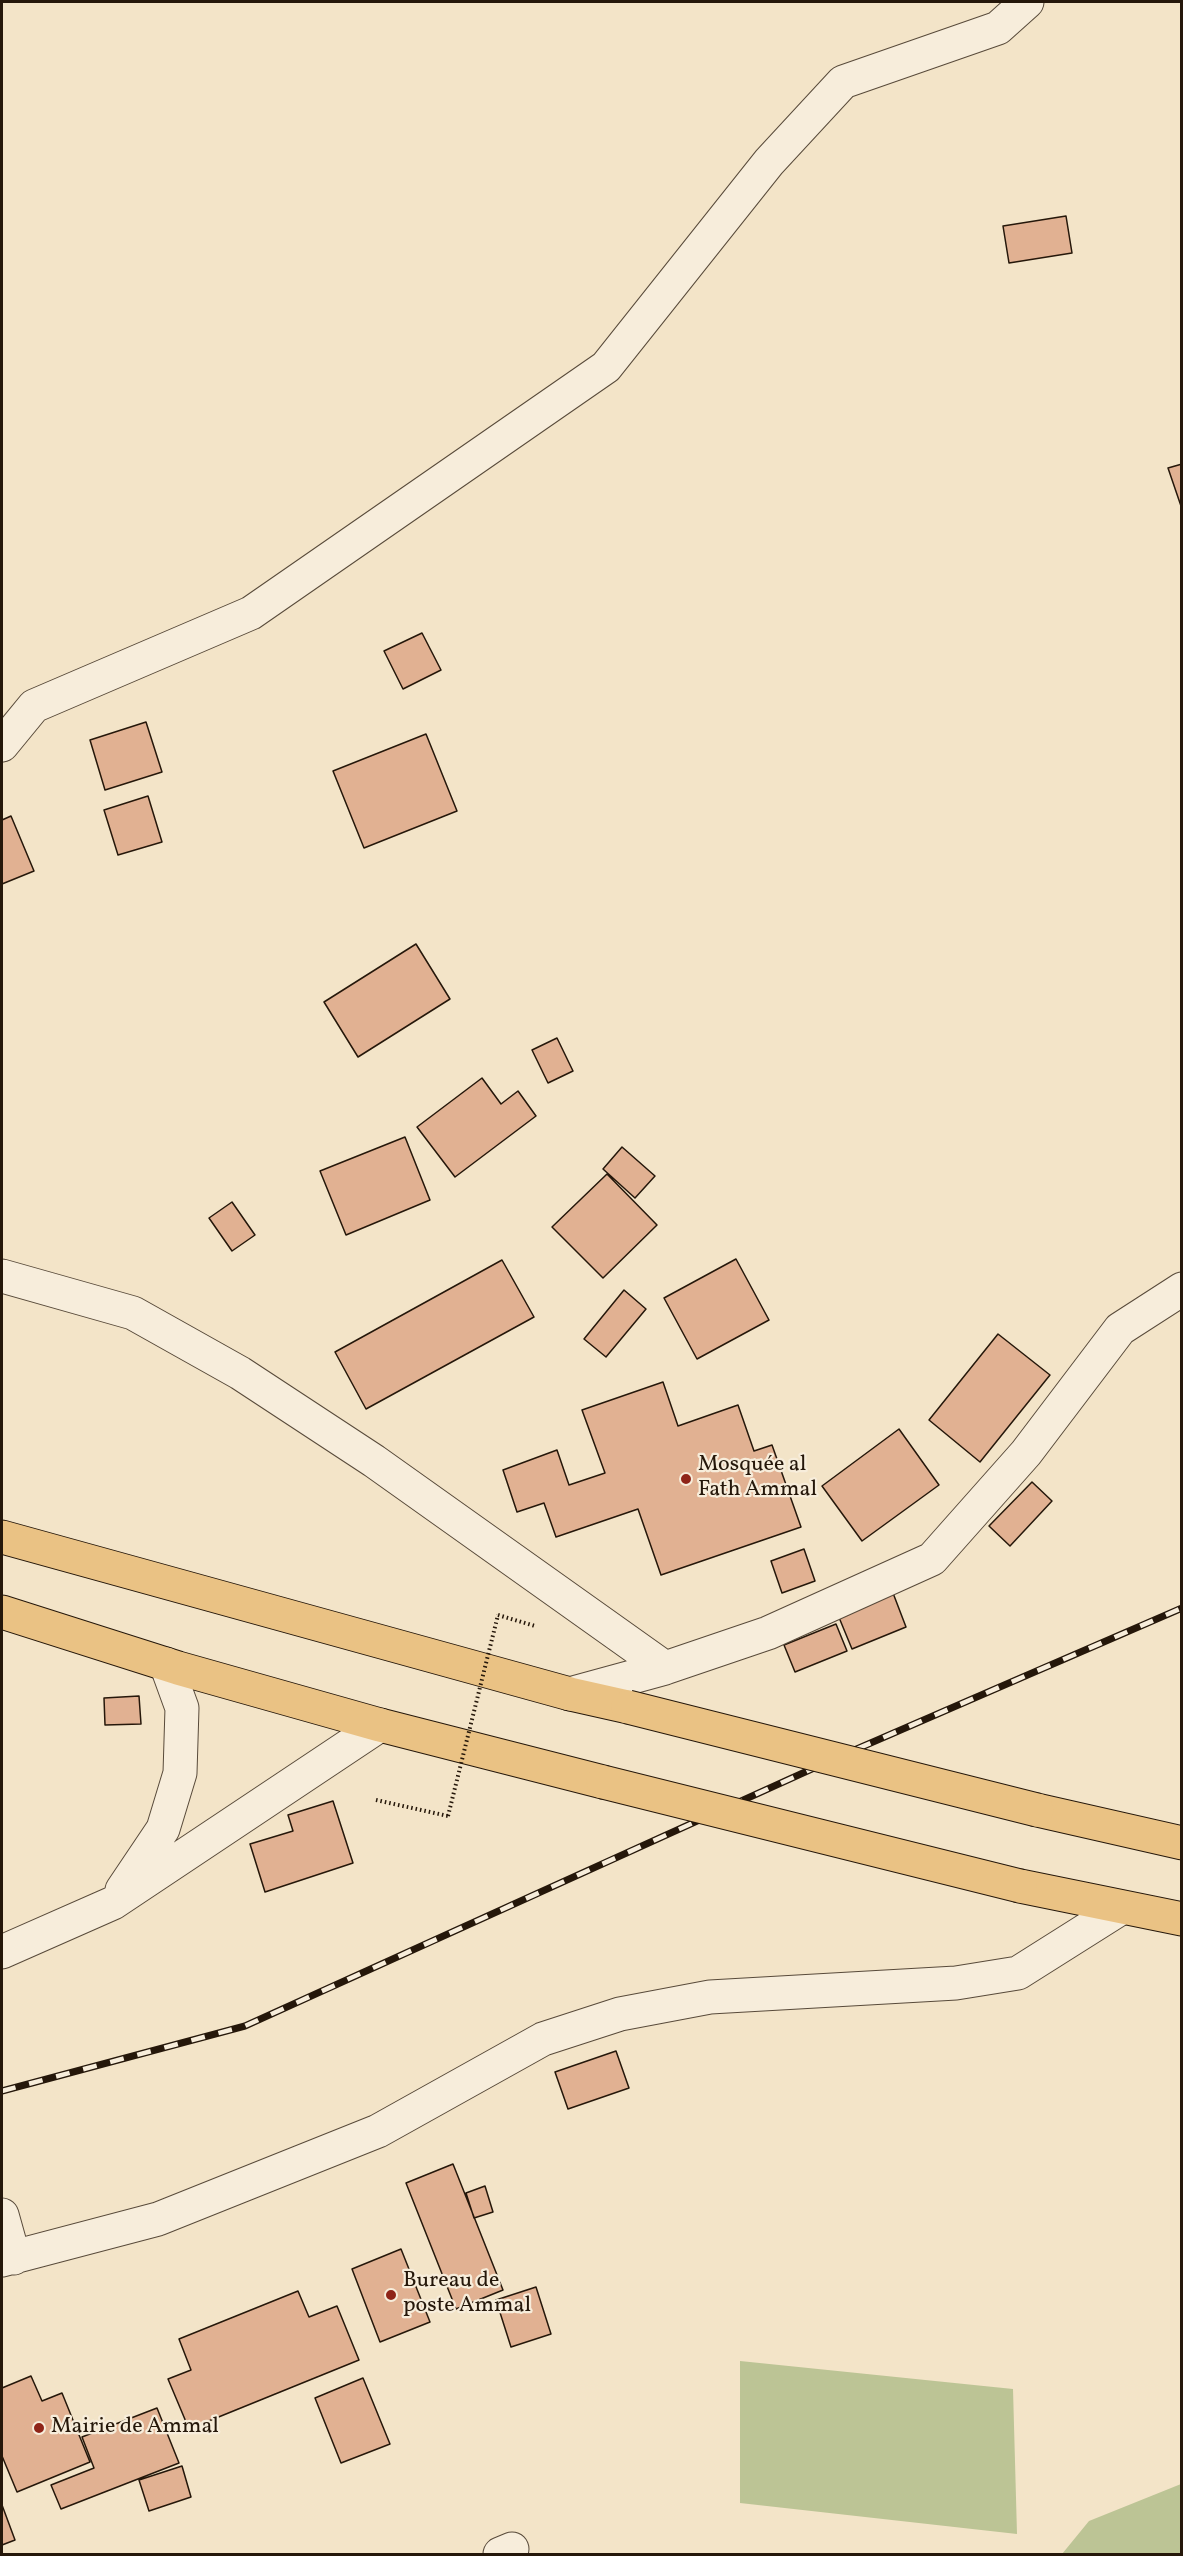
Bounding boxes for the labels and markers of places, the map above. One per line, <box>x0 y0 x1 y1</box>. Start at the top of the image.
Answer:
place label: Mosquée al Fath Ammal <box>698 1453 817 1504</box>
marker: Mosquée al Fath Ammal <box>679 1472 693 1486</box>
place label: Bureau de poste Ammal <box>403 2269 531 2320</box>
marker: Bureau de poste Ammal <box>384 2288 398 2302</box>
place label: Mairie de Ammal <box>51 2415 219 2441</box>
marker: Mairie de Ammal <box>32 2421 46 2435</box>

